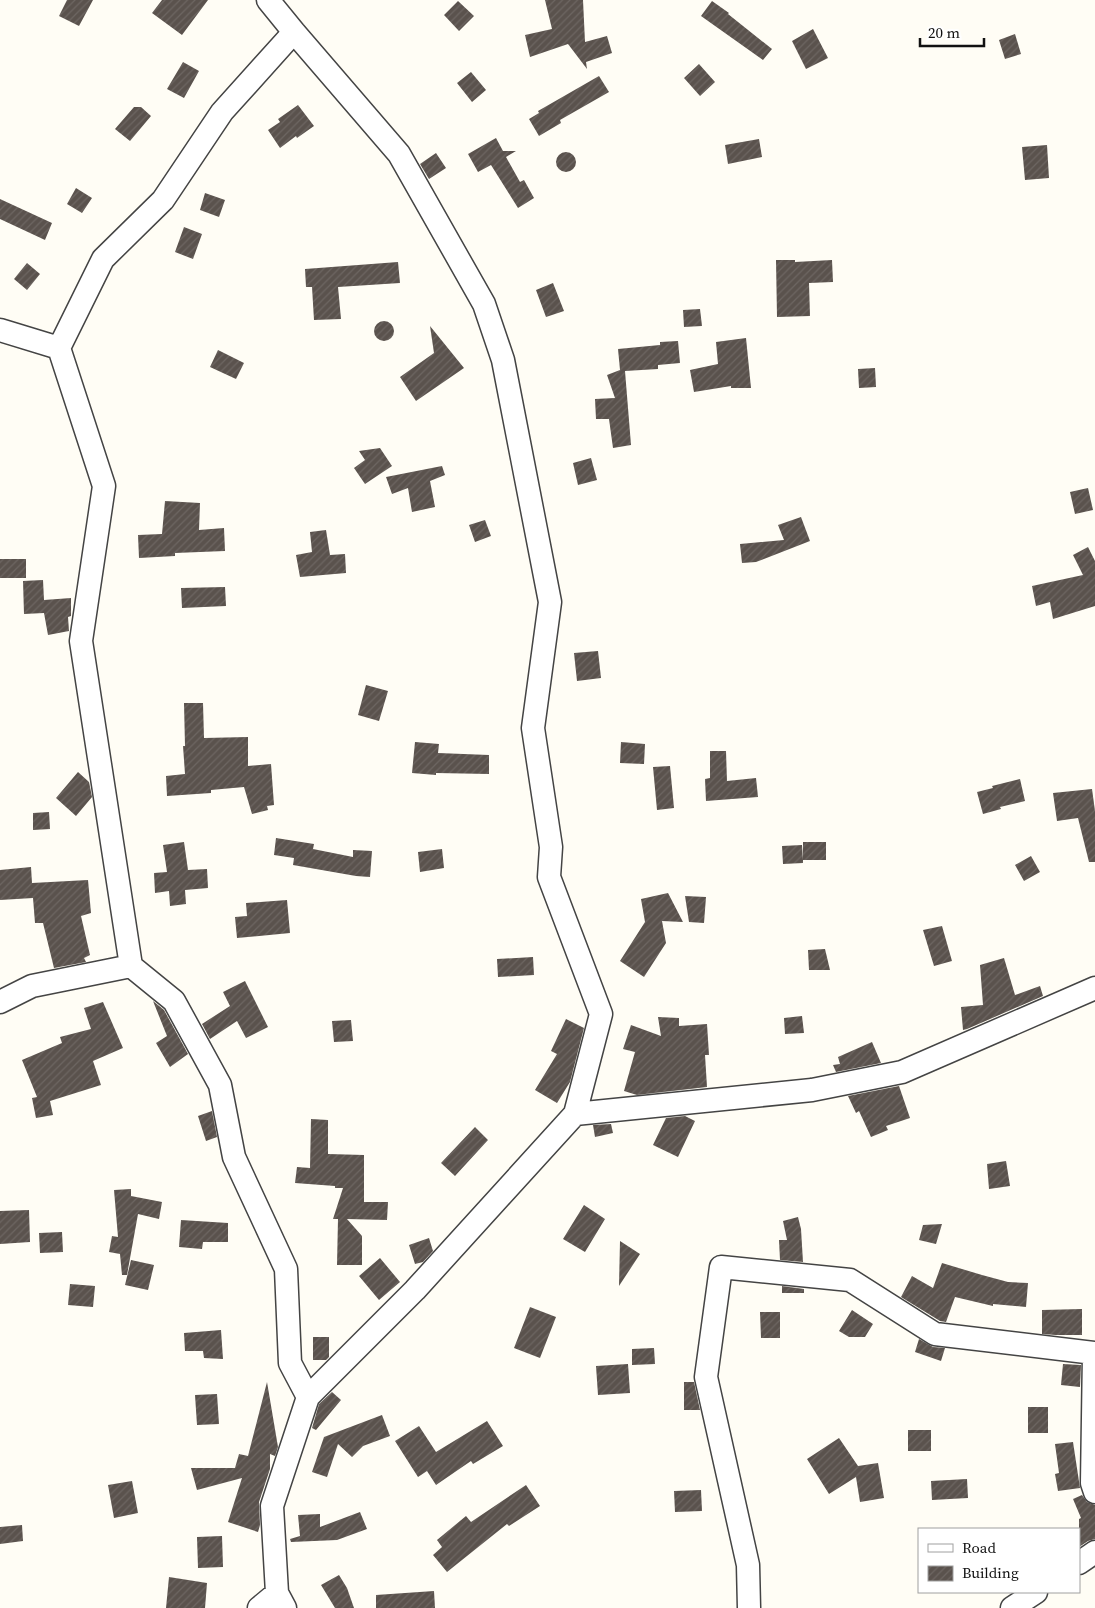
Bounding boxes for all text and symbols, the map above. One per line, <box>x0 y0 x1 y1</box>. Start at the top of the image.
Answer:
scale bar <box>920 15 984 47</box>
text: 20 m <box>928 22 960 43</box>
legend <box>918 1528 1080 1593</box>
text: Road <box>962 1537 996 1558</box>
text: Building <box>962 1562 1019 1583</box>

